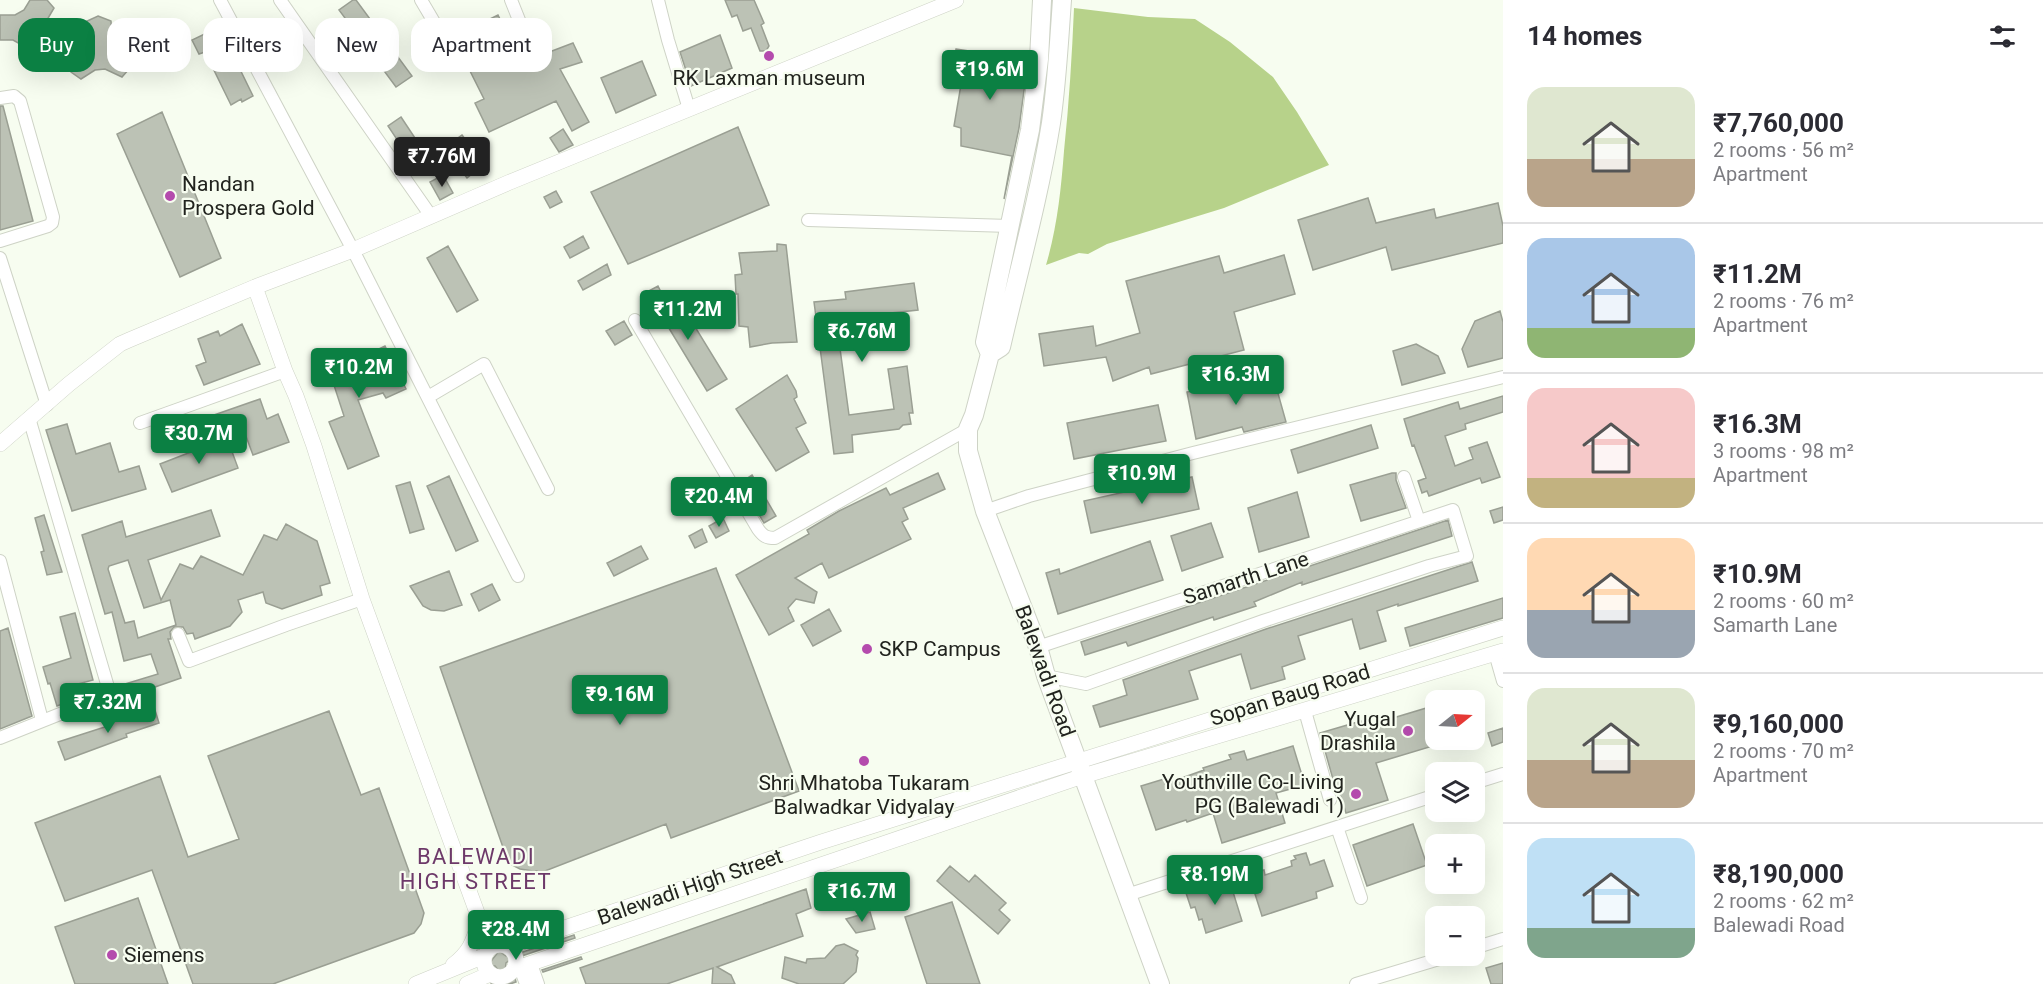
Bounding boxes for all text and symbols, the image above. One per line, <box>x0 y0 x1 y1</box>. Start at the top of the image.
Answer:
chip: Buy <box>18 18 95 72</box>
chip: Rent <box>107 18 191 72</box>
chip: Filters <box>203 18 303 72</box>
chip: New <box>315 18 399 72</box>
chip: Apartment <box>411 18 552 72</box>
icon: filters <box>1986 20 2019 53</box>
text: 14 homes <box>1527 21 1642 51</box>
marker: RK Laxman museum <box>762 49 776 63</box>
pin: ₹19.6M <box>941 50 1039 101</box>
text: ₹19.6M <box>956 57 1024 81</box>
place label: RK Laxman museum <box>672 66 866 90</box>
text: ₹7,760,000 <box>1713 108 1844 138</box>
icon: home <box>1575 111 1647 183</box>
pin: ₹7.76M <box>393 137 491 188</box>
text: 2 rooms · 56 m² <box>1713 138 1854 162</box>
text: ₹7.76M <box>408 144 476 168</box>
text: Apartment <box>1713 162 1808 186</box>
place label: Nandan Prospera Gold <box>182 172 314 220</box>
marker: Nandan Prospera Gold <box>163 189 177 203</box>
text: ₹11.2M <box>1713 259 1802 289</box>
icon: home <box>1575 262 1647 334</box>
text: 2 rooms · 76 m² <box>1713 289 1854 313</box>
pin: ₹11.2M <box>639 290 737 341</box>
text: ₹11.2M <box>654 297 722 321</box>
pin: ₹6.76M <box>813 312 911 363</box>
text: Apartment <box>1713 313 1808 337</box>
text: ₹6.76M <box>828 319 896 343</box>
pin: ₹10.2M <box>310 348 408 399</box>
text: ₹10.2M <box>325 355 393 379</box>
pin: ₹16.3M <box>1187 355 1285 406</box>
text: ₹16.3M <box>1202 362 1270 386</box>
text: ₹16.3M <box>1713 409 1802 439</box>
icon: home <box>1575 412 1647 484</box>
pin: ₹30.7M <box>150 414 248 465</box>
text: ₹30.7M <box>165 421 233 445</box>
text: 3 rooms · 98 m² <box>1713 439 1854 463</box>
pin: ₹10.9M <box>1093 454 1191 505</box>
text: ₹10.9M <box>1108 461 1176 485</box>
text: Apartment <box>1713 463 1808 487</box>
pin: ₹20.4M <box>670 477 768 528</box>
text: ₹20.4M <box>685 484 753 508</box>
street label: Samarth Lane <box>1180 546 1312 610</box>
text: ₹10.9M <box>1713 559 1802 589</box>
icon: home <box>1575 562 1647 634</box>
text: 2 rooms · 60 m² <box>1713 589 1854 613</box>
street label: Balewadi Road <box>1010 602 1080 740</box>
text: Samarth Lane <box>1713 613 1837 637</box>
place label: SKP Campus <box>879 637 1001 661</box>
marker: SKP Campus <box>860 642 874 656</box>
street label: Sopan Baug Road <box>1207 659 1373 731</box>
pin: ₹9.16M <box>571 675 669 726</box>
text: ₹9.16M <box>586 682 654 706</box>
pin: ₹7.32M <box>59 683 157 734</box>
text: ₹7.32M <box>74 690 142 714</box>
north arrow <box>1425 690 1485 750</box>
map controls <box>1425 690 1485 966</box>
place label: Yugal Drashila <box>1320 707 1396 755</box>
text: ₹9,160,000 <box>1713 709 1844 739</box>
icon: home <box>1575 712 1647 784</box>
marker: Yugal Drashila <box>1401 724 1415 738</box>
text: 2 rooms · 70 m² <box>1713 739 1854 763</box>
marker: Shri Mhatoba Tukaram Balwadkar Vidyalay <box>857 754 871 768</box>
button: layers <box>1425 762 1485 822</box>
text: Apartment <box>1713 763 1808 787</box>
place label: Youthville Co-Living PG (Balewadi 1) <box>1162 770 1344 818</box>
place label: Shri Mhatoba Tukaram Balwadkar Vidyalay <box>758 771 970 819</box>
marker: Youthville Co-Living PG (Balewadi 1) <box>1349 787 1363 801</box>
button: + <box>1425 834 1485 894</box>
district label: BALEWADI HIGH STREET <box>400 844 552 894</box>
street label: Balewadi High Street <box>594 844 786 930</box>
pin: ₹8.19M <box>1166 855 1264 906</box>
text: ₹8,190,000 <box>1713 859 1844 889</box>
text: ₹8.19M <box>1181 862 1249 886</box>
icon: home <box>1575 862 1647 934</box>
pin: ₹16.7M <box>813 872 911 923</box>
text: ₹16.7M <box>828 879 896 903</box>
text: 2 rooms · 62 m² <box>1713 889 1854 913</box>
button: − <box>1425 906 1485 966</box>
pin: ₹28.4M <box>467 910 565 961</box>
text: Balewadi Road <box>1713 913 1845 937</box>
text: ₹28.4M <box>482 917 550 941</box>
place label: Siemens <box>124 943 205 967</box>
marker: Siemens <box>105 948 119 962</box>

